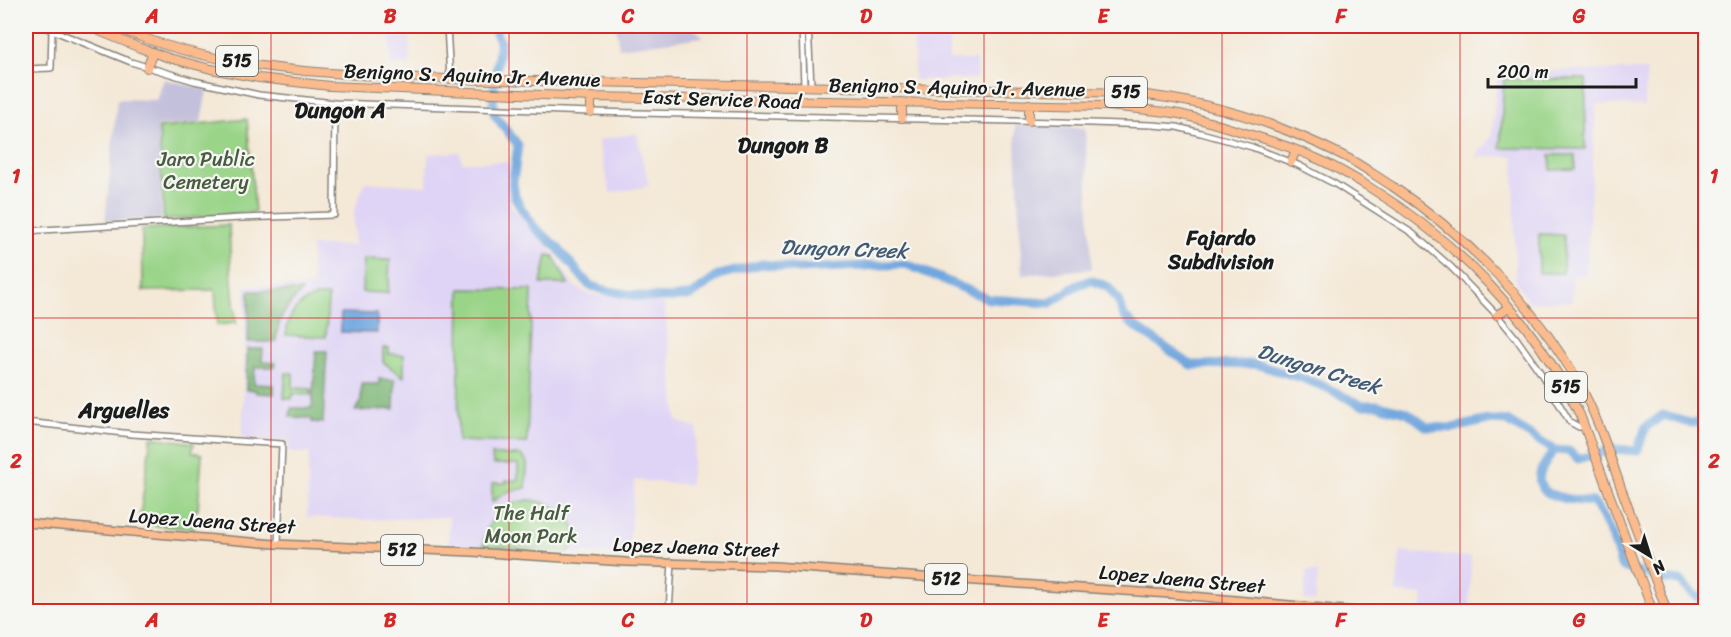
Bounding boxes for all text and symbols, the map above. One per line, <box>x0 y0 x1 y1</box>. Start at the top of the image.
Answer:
text: A <box>144 0 159 34</box>
text: B <box>384 0 397 34</box>
text: C <box>621 0 635 34</box>
text: D <box>860 0 873 34</box>
text: E <box>1097 0 1110 34</box>
text: F <box>1335 0 1348 34</box>
text: G <box>1572 0 1586 34</box>
road number: 515 <box>216 46 258 76</box>
scale bar <box>1488 51 1636 89</box>
street label: Benigno S. Aquino Jr. Avenue <box>343 54 601 97</box>
text: 200 m <box>1497 56 1549 88</box>
street label: Benigno S. Aquino Jr. Avenue <box>828 68 1086 107</box>
road number: 515 <box>1105 77 1147 107</box>
street label: East Service Road <box>642 79 803 120</box>
district label: Dungon A <box>294 91 386 130</box>
district label: Dungon B <box>738 126 828 165</box>
park label: Jaro Public Cemetery <box>156 142 255 200</box>
text: 1 <box>12 159 21 194</box>
text: 1 <box>1710 159 1719 194</box>
district label: Fajardo Subdivision <box>1167 219 1275 281</box>
water label: Dungon Creek <box>780 228 911 270</box>
water label: Dungon Creek <box>1253 332 1388 407</box>
road number: 515 <box>1545 372 1587 402</box>
district label: Arguelles <box>78 391 170 430</box>
text: 2 <box>9 444 22 479</box>
text: 2 <box>1707 444 1720 479</box>
park label: The Half Moon Park <box>484 496 578 554</box>
street label: Lopez Jaena Street <box>128 498 297 545</box>
north arrow <box>1620 526 1680 586</box>
street label: Lopez Jaena Street <box>612 527 781 568</box>
road number: 512 <box>381 535 423 565</box>
text: N <box>1645 552 1673 583</box>
street label: Lopez Jaena Street <box>1098 555 1267 604</box>
road number: 512 <box>925 564 967 594</box>
text: A <box>144 603 159 637</box>
text: B <box>384 603 397 637</box>
text: C <box>621 603 635 637</box>
text: D <box>860 603 873 637</box>
text: E <box>1097 603 1110 637</box>
text: F <box>1335 603 1348 637</box>
text: G <box>1572 603 1586 637</box>

